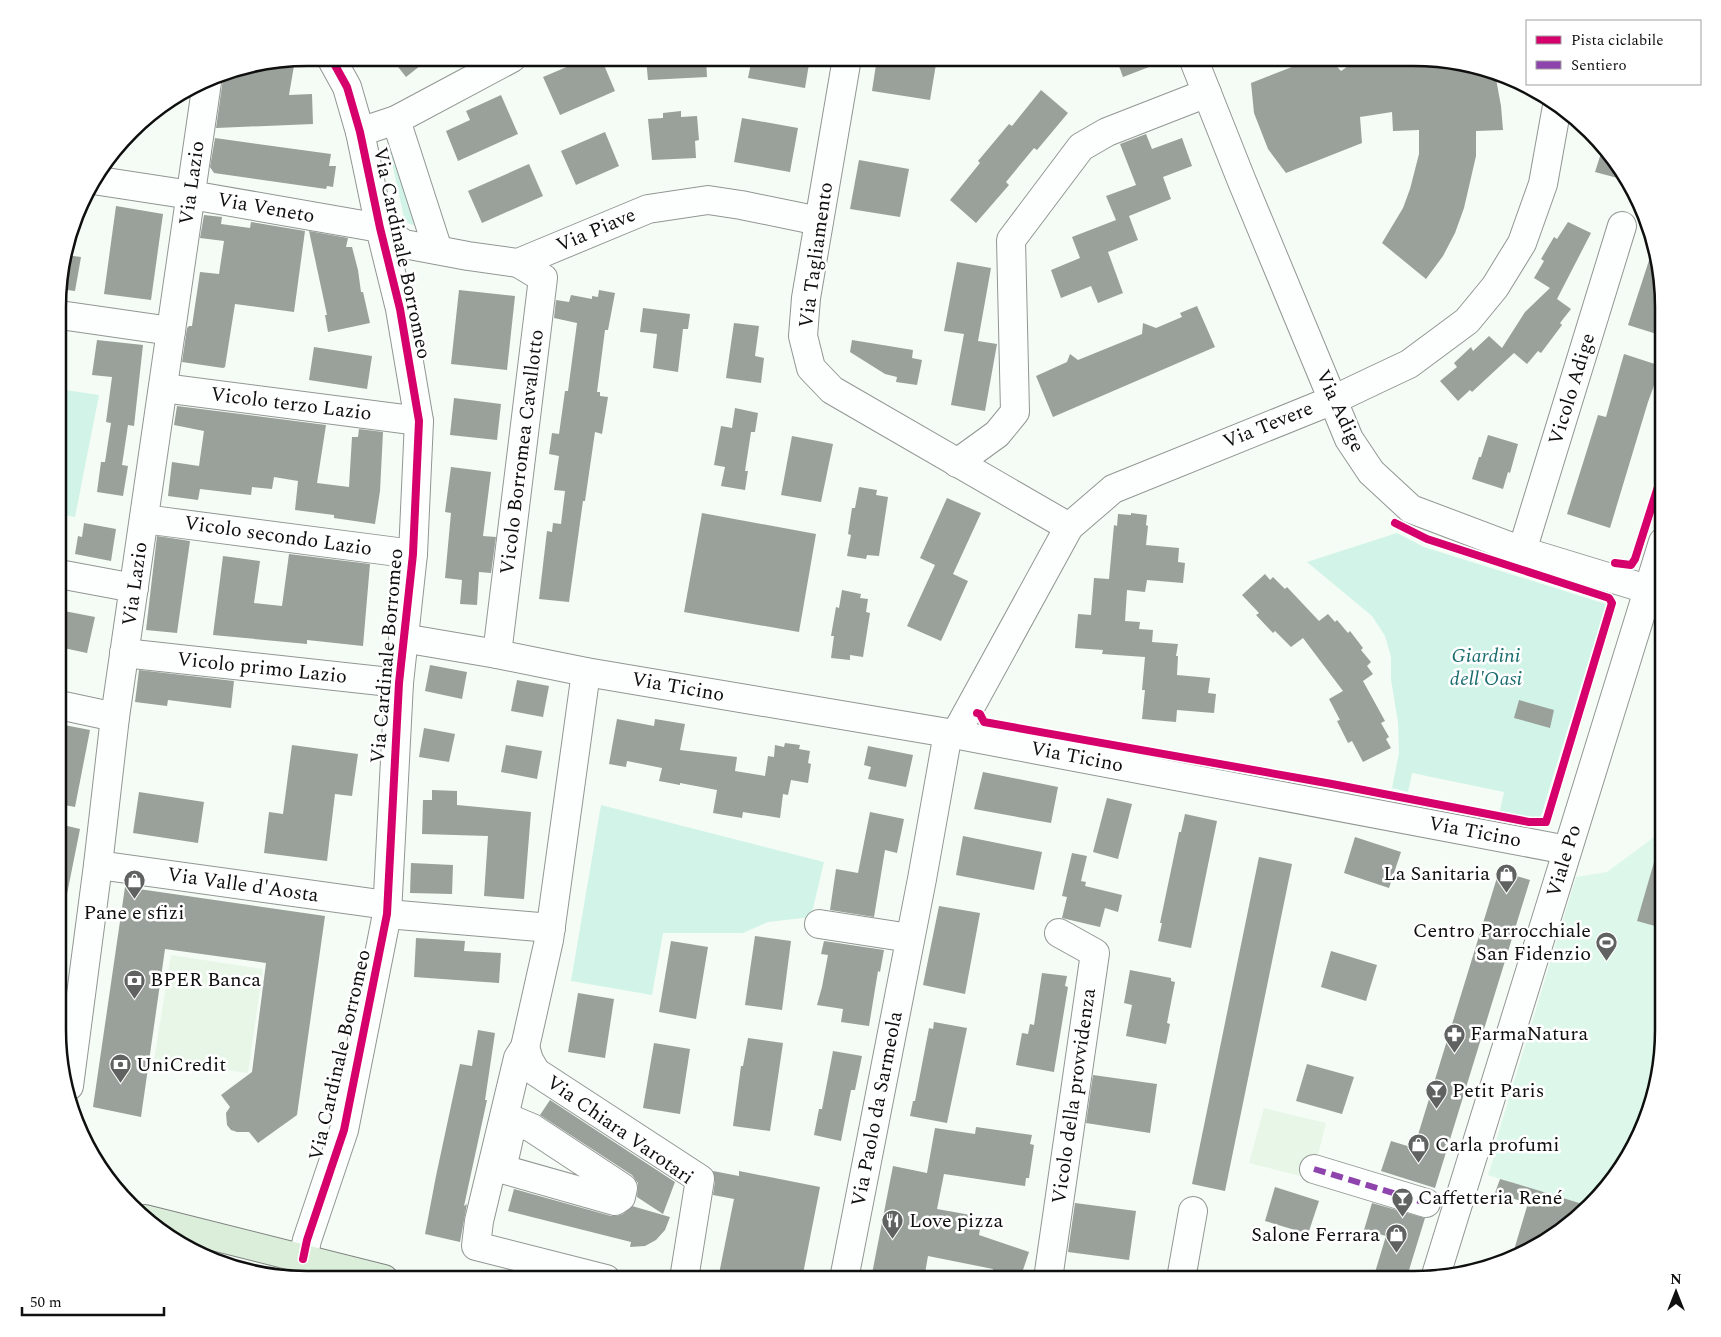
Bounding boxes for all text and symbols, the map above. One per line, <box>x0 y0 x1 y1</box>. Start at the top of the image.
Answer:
legend <box>1526 20 1701 85</box>
text: Pista ciclabile <box>1571 29 1664 52</box>
text: Sentiero <box>1571 54 1627 77</box>
street label: Via Lazio <box>171 139 213 227</box>
street label: Via Cardinale Borromeo <box>365 144 439 362</box>
street label: Via Tagliamento <box>791 180 841 330</box>
street label: Via Veneto <box>215 185 317 231</box>
street label: Via Piave <box>552 200 640 260</box>
street label: Vicolo Borromea Cavallotto <box>492 328 552 576</box>
street label: Vicolo Adige <box>1541 329 1603 449</box>
street label: Via Adige <box>1308 365 1372 457</box>
street label: Vicolo terzo Lazio <box>209 379 373 429</box>
street label: Via Tevere <box>1218 393 1318 457</box>
street label: Vicolo secondo Lazio <box>182 508 374 564</box>
street label: Via Lazio <box>114 540 156 628</box>
street label: Via Cardinale Borromeo <box>363 547 411 765</box>
park label: Giardini dell'Oasi <box>1450 641 1523 694</box>
street label: Vicolo primo Lazio <box>176 644 348 692</box>
street label: Via Ticino <box>629 664 727 710</box>
street label: Via Ticino <box>1028 733 1126 781</box>
street label: Via Ticino <box>1426 808 1524 856</box>
street label: Viale Po <box>1539 821 1589 901</box>
place label: La Sanitaria <box>1383 859 1490 889</box>
street label: Via Valle d'Aosta <box>165 860 321 911</box>
shop icon: La Sanitaria <box>1494 862 1518 893</box>
shop icon: Pane e sfizi <box>122 869 146 900</box>
place label: Pane e sfizi <box>84 898 184 928</box>
place label: Centro Parrocchiale San Fidenzio <box>1413 916 1591 969</box>
sports icon: Centro Parrocchiale San Fidenzio <box>1595 931 1619 962</box>
street label: Via Cardinale Borromeo <box>301 946 379 1164</box>
place label: BPER Banca <box>150 965 261 995</box>
bank icon: BPER Banca <box>122 968 146 999</box>
street label: Vicolo della provvidenza <box>1044 986 1104 1206</box>
street label: Via Paolo da Sarmeola <box>843 1008 911 1209</box>
place label: FarmaNatura <box>1470 1019 1588 1049</box>
pharmacy icon: FarmaNatura <box>1442 1022 1466 1053</box>
place label: UniCredit <box>136 1050 226 1080</box>
bank icon: UniCredit <box>108 1053 132 1084</box>
street label: Via Chiara Varotari <box>540 1068 700 1192</box>
place label: Petit Paris <box>1452 1076 1544 1106</box>
bar icon: Petit Paris <box>1424 1079 1448 1110</box>
place label: Carla profumi <box>1435 1130 1559 1160</box>
shop icon: Carla profumi <box>1407 1133 1431 1164</box>
place label: Caffetteria René <box>1418 1183 1563 1213</box>
bar icon: Caffetteria René <box>1390 1186 1414 1217</box>
place label: Love pizza <box>909 1206 1004 1236</box>
restaurant icon: Love pizza <box>881 1209 905 1240</box>
place label: Salone Ferrara <box>1251 1220 1380 1250</box>
shop icon: Salone Ferrara <box>1384 1223 1408 1254</box>
north arrow <box>1651 1267 1701 1317</box>
text: N <box>1670 1269 1682 1290</box>
scale bar <box>22 1284 165 1316</box>
text: 50 m <box>30 1291 62 1314</box>

